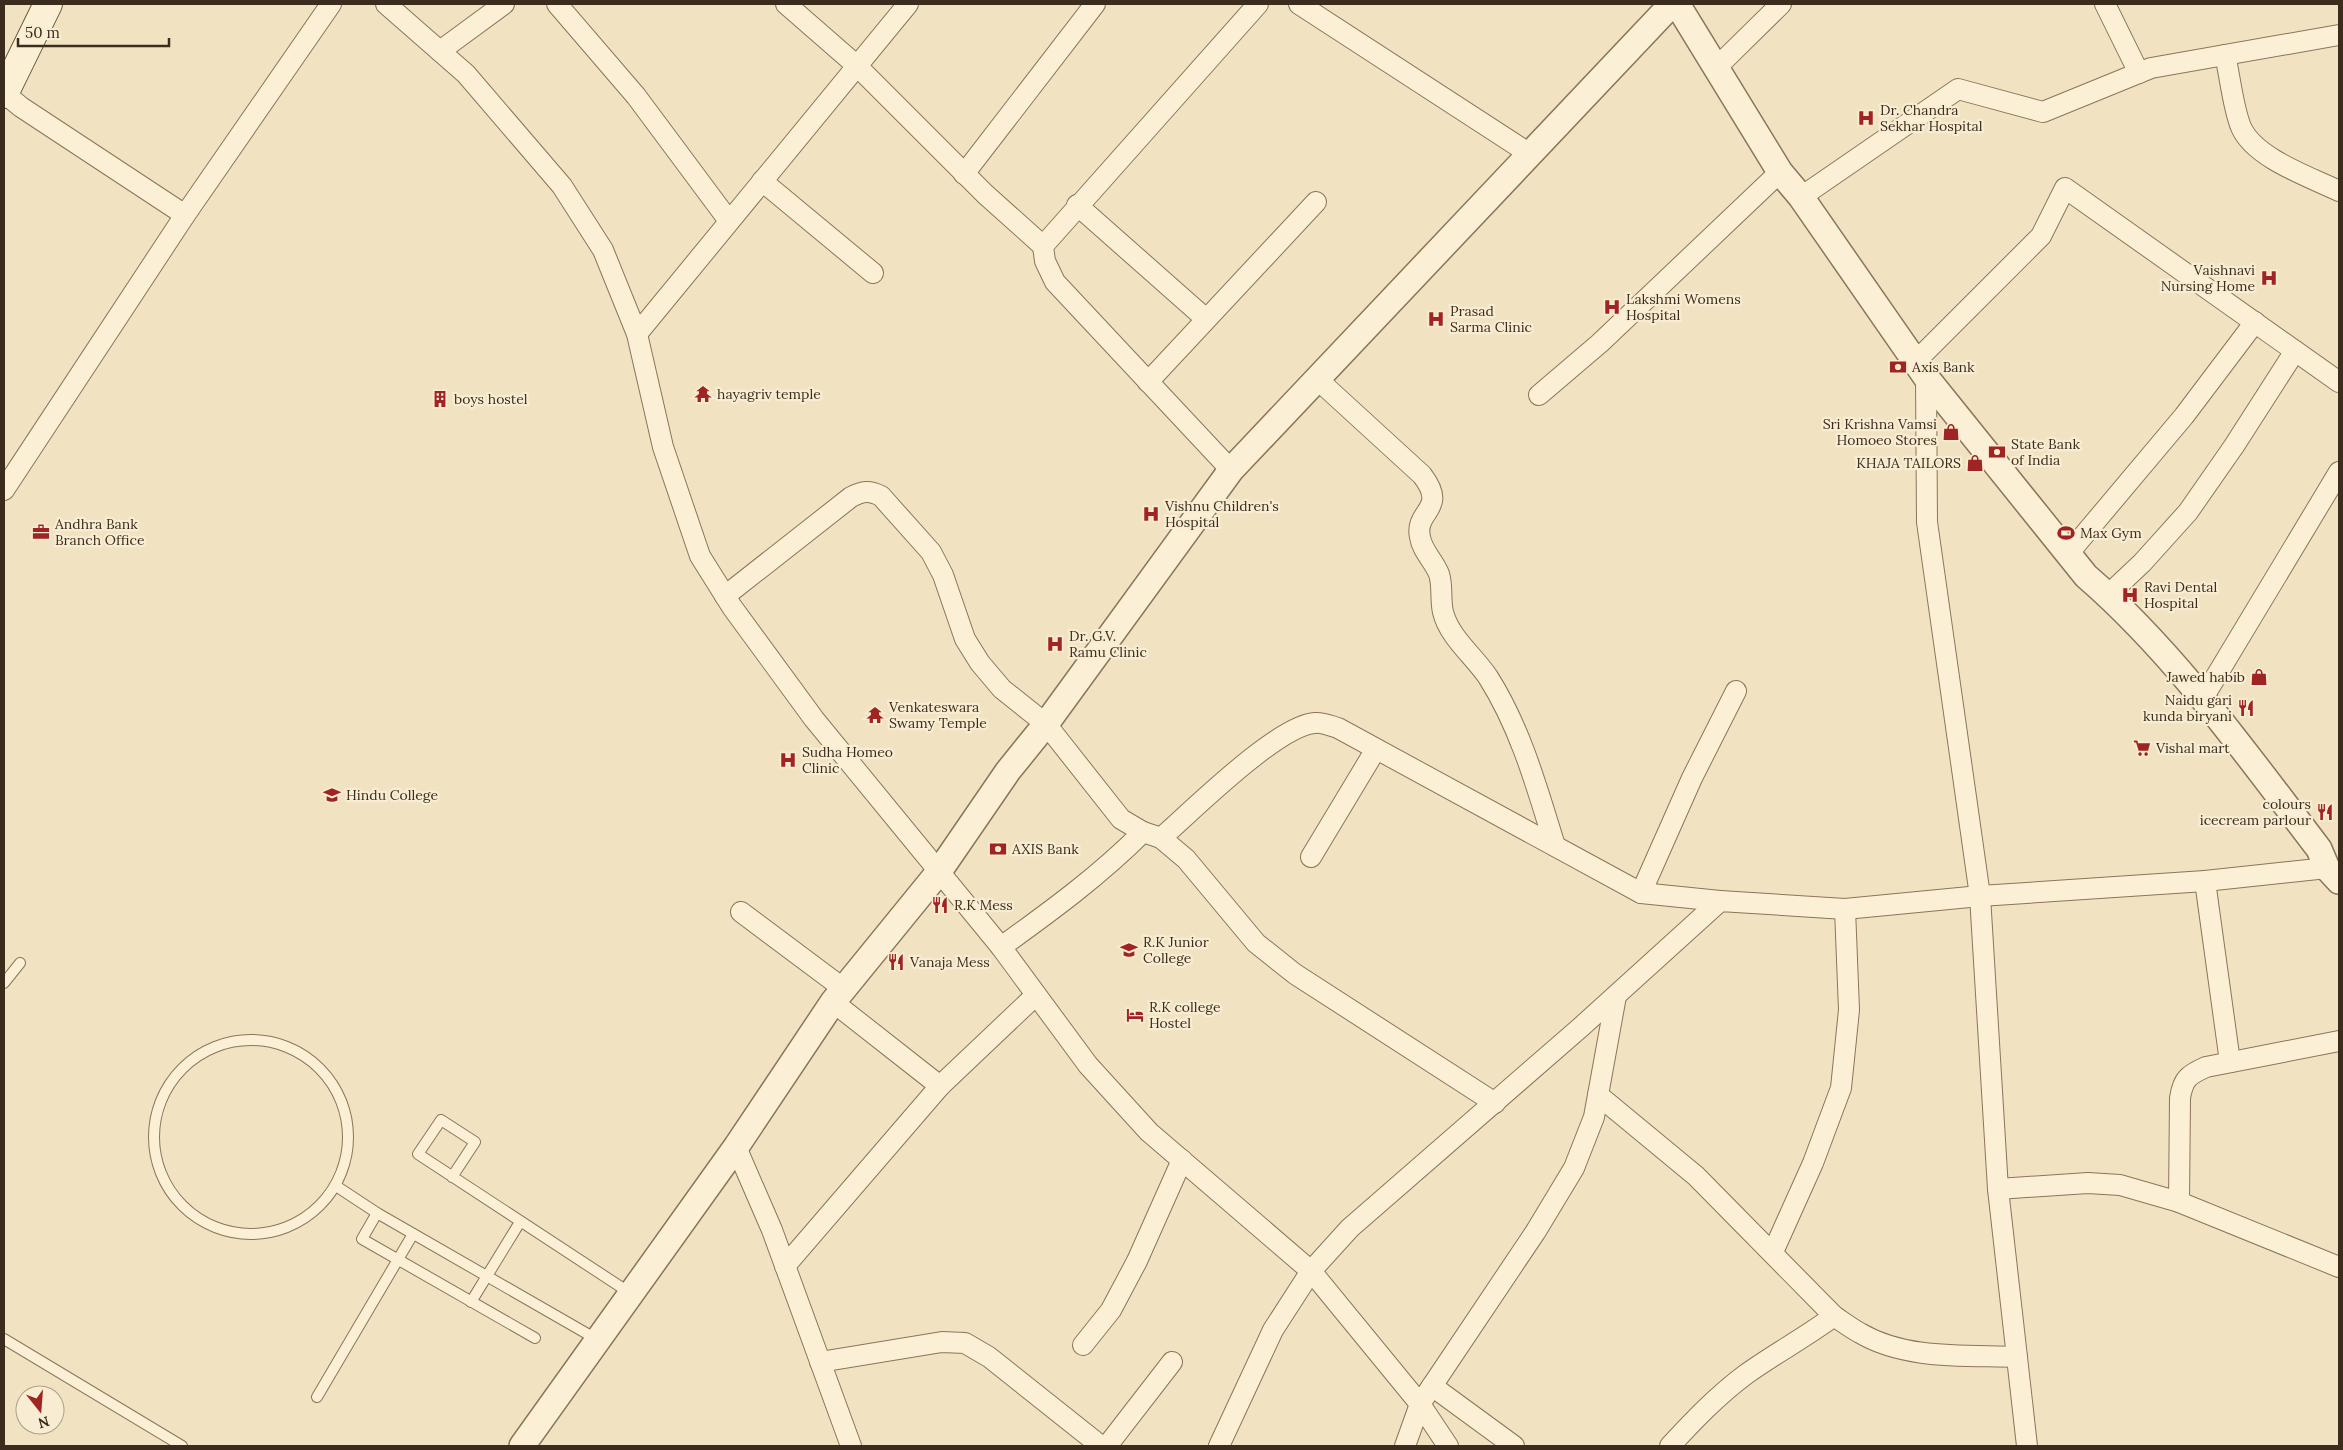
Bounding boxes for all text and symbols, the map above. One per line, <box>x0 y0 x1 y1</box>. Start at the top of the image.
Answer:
scale bar <box>18 15 169 47</box>
text: 50 m <box>25 23 60 42</box>
place label: Dr. Chandra Sekhar Hospital <box>1880 101 1983 135</box>
hospital icon: Dr. Chandra Sekhar Hospital <box>1856 108 1876 128</box>
place label: Vaishnavi Nursing Home <box>2161 261 2255 295</box>
hospital icon: Vaishnavi Nursing Home <box>2259 268 2279 288</box>
place label: Lakshmi Womens Hospital <box>1626 290 1741 324</box>
hospital icon: Lakshmi Womens Hospital <box>1602 297 1622 317</box>
place label: Prasad Sarma Clinic <box>1450 302 1532 336</box>
hospital icon: Prasad Sarma Clinic <box>1426 309 1446 329</box>
bank icon: Axis Bank <box>1888 357 1908 377</box>
place label: Axis Bank <box>1911 358 1975 376</box>
temple icon: hayagriv temple <box>693 384 713 404</box>
place label: hayagriv temple <box>717 385 821 403</box>
building icon: boys hostel <box>430 389 450 409</box>
place label: boys hostel <box>454 390 528 408</box>
place label: Sri Krishna Vamsi Homoeo Stores <box>1823 415 1937 449</box>
shop icon: Sri Krishna Vamsi Homoeo Stores <box>1941 422 1961 442</box>
place label: State Bank of India <box>2011 435 2081 469</box>
bank icon: State Bank of India <box>1987 442 2007 462</box>
shop icon: KHAJA TAILORS <box>1965 453 1985 473</box>
place label: KHAJA TAILORS <box>1856 454 1961 472</box>
place label: Vishnu Children's Hospital <box>1164 497 1279 531</box>
hospital icon: Vishnu Children's Hospital <box>1141 504 1161 524</box>
place label: Andhra Bank Branch Office <box>54 515 145 549</box>
office icon: Andhra Bank Branch Office <box>31 522 51 542</box>
sports icon: Max Gym <box>2056 523 2076 543</box>
place label: Max Gym <box>2080 524 2142 542</box>
place label: Ravi Dental Hospital <box>2144 578 2218 612</box>
hospital icon: Ravi Dental Hospital <box>2120 585 2140 605</box>
place label: Dr. G.V. Ramu Clinic <box>1069 627 1147 661</box>
hospital icon: Dr. G.V. Ramu Clinic <box>1045 634 1065 654</box>
shop icon: Jawed habib <box>2249 667 2269 687</box>
place label: Jawed habib <box>2166 668 2245 686</box>
place label: Naidu gari kunda biryani <box>2143 691 2232 725</box>
place label: Venkateswara Swamy Temple <box>888 698 987 732</box>
restaurant icon: Naidu gari kunda biryani <box>2236 698 2256 718</box>
temple icon: Venkateswara Swamy Temple <box>865 705 885 725</box>
supermarket icon: Vishal mart <box>2132 738 2152 758</box>
place label: Vishal mart <box>2155 739 2230 757</box>
place label: Sudha Homeo Clinic <box>802 743 893 777</box>
hospital icon: Sudha Homeo Clinic <box>778 750 798 770</box>
school or university icon: Hindu College <box>322 785 342 805</box>
place label: Hindu College <box>346 786 439 804</box>
place label: colours icecream parlour <box>2200 795 2311 829</box>
restaurant icon: colours icecream parlour <box>2315 802 2335 822</box>
bank icon: AXIS Bank <box>988 839 1008 859</box>
place label: AXIS Bank <box>1011 840 1079 858</box>
restaurant icon: R.K Mess <box>930 895 950 915</box>
place label: R.K Mess <box>954 896 1013 914</box>
place label: R.K Junior College <box>1143 933 1209 967</box>
school or university icon: R.K Junior College <box>1119 940 1139 960</box>
restaurant icon: Vanaja Mess <box>886 952 906 972</box>
place label: Vanaja Mess <box>909 953 990 971</box>
place label: R.K college Hostel <box>1149 998 1221 1032</box>
hotel icon: R.K college Hostel <box>1125 1005 1145 1025</box>
north arrow <box>15 1385 65 1435</box>
text: N <box>36 1412 52 1433</box>

